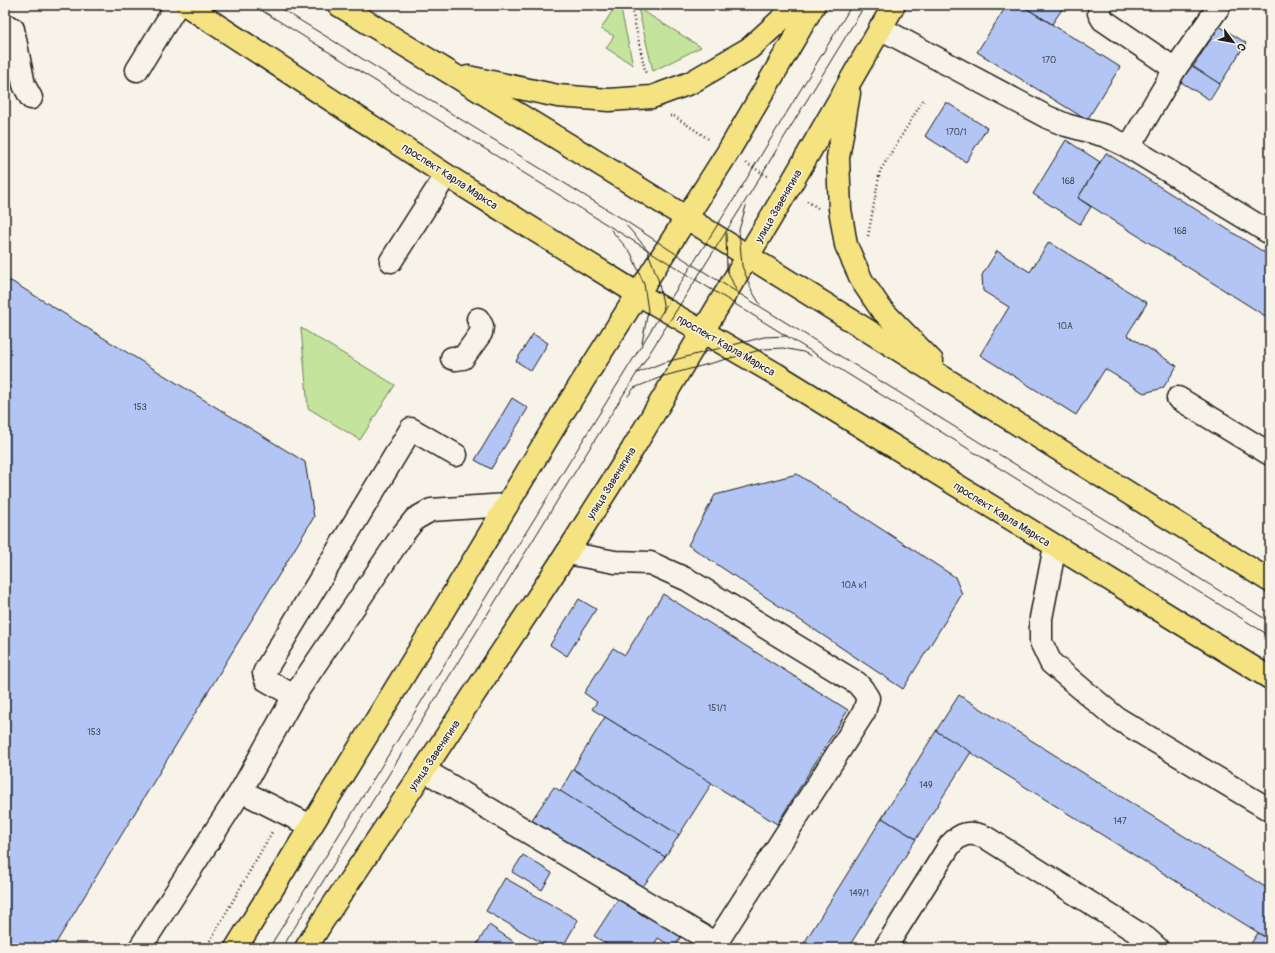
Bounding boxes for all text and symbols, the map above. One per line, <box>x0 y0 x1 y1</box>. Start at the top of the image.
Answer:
north arrow <box>1213 22 1253 62</box>
text: С <box>1234 41 1248 54</box>
house number: 170 <box>1042 55 1056 66</box>
house number: 170/1 <box>945 127 967 138</box>
street label: проспект Карла Маркса <box>399 141 500 212</box>
street label: улица Завенягина <box>752 167 805 246</box>
house number: 168 <box>1061 176 1075 187</box>
house number: 168 <box>1173 226 1187 237</box>
street label: проспект Карла Маркса <box>674 312 777 379</box>
house number: 10А <box>1057 321 1073 332</box>
house number: 153 <box>133 402 147 413</box>
street label: улица Завенягина <box>584 445 639 522</box>
street label: проспект Карла Маркса <box>951 479 1052 549</box>
house number: 10А к1 <box>841 580 867 591</box>
house number: 151/1 <box>708 703 726 714</box>
street label: улица Завенягина <box>405 718 463 794</box>
house number: 153 <box>87 727 101 738</box>
house number: 149 <box>919 780 933 791</box>
house number: 147 <box>1113 816 1127 827</box>
house number: 149/1 <box>849 888 869 899</box>

